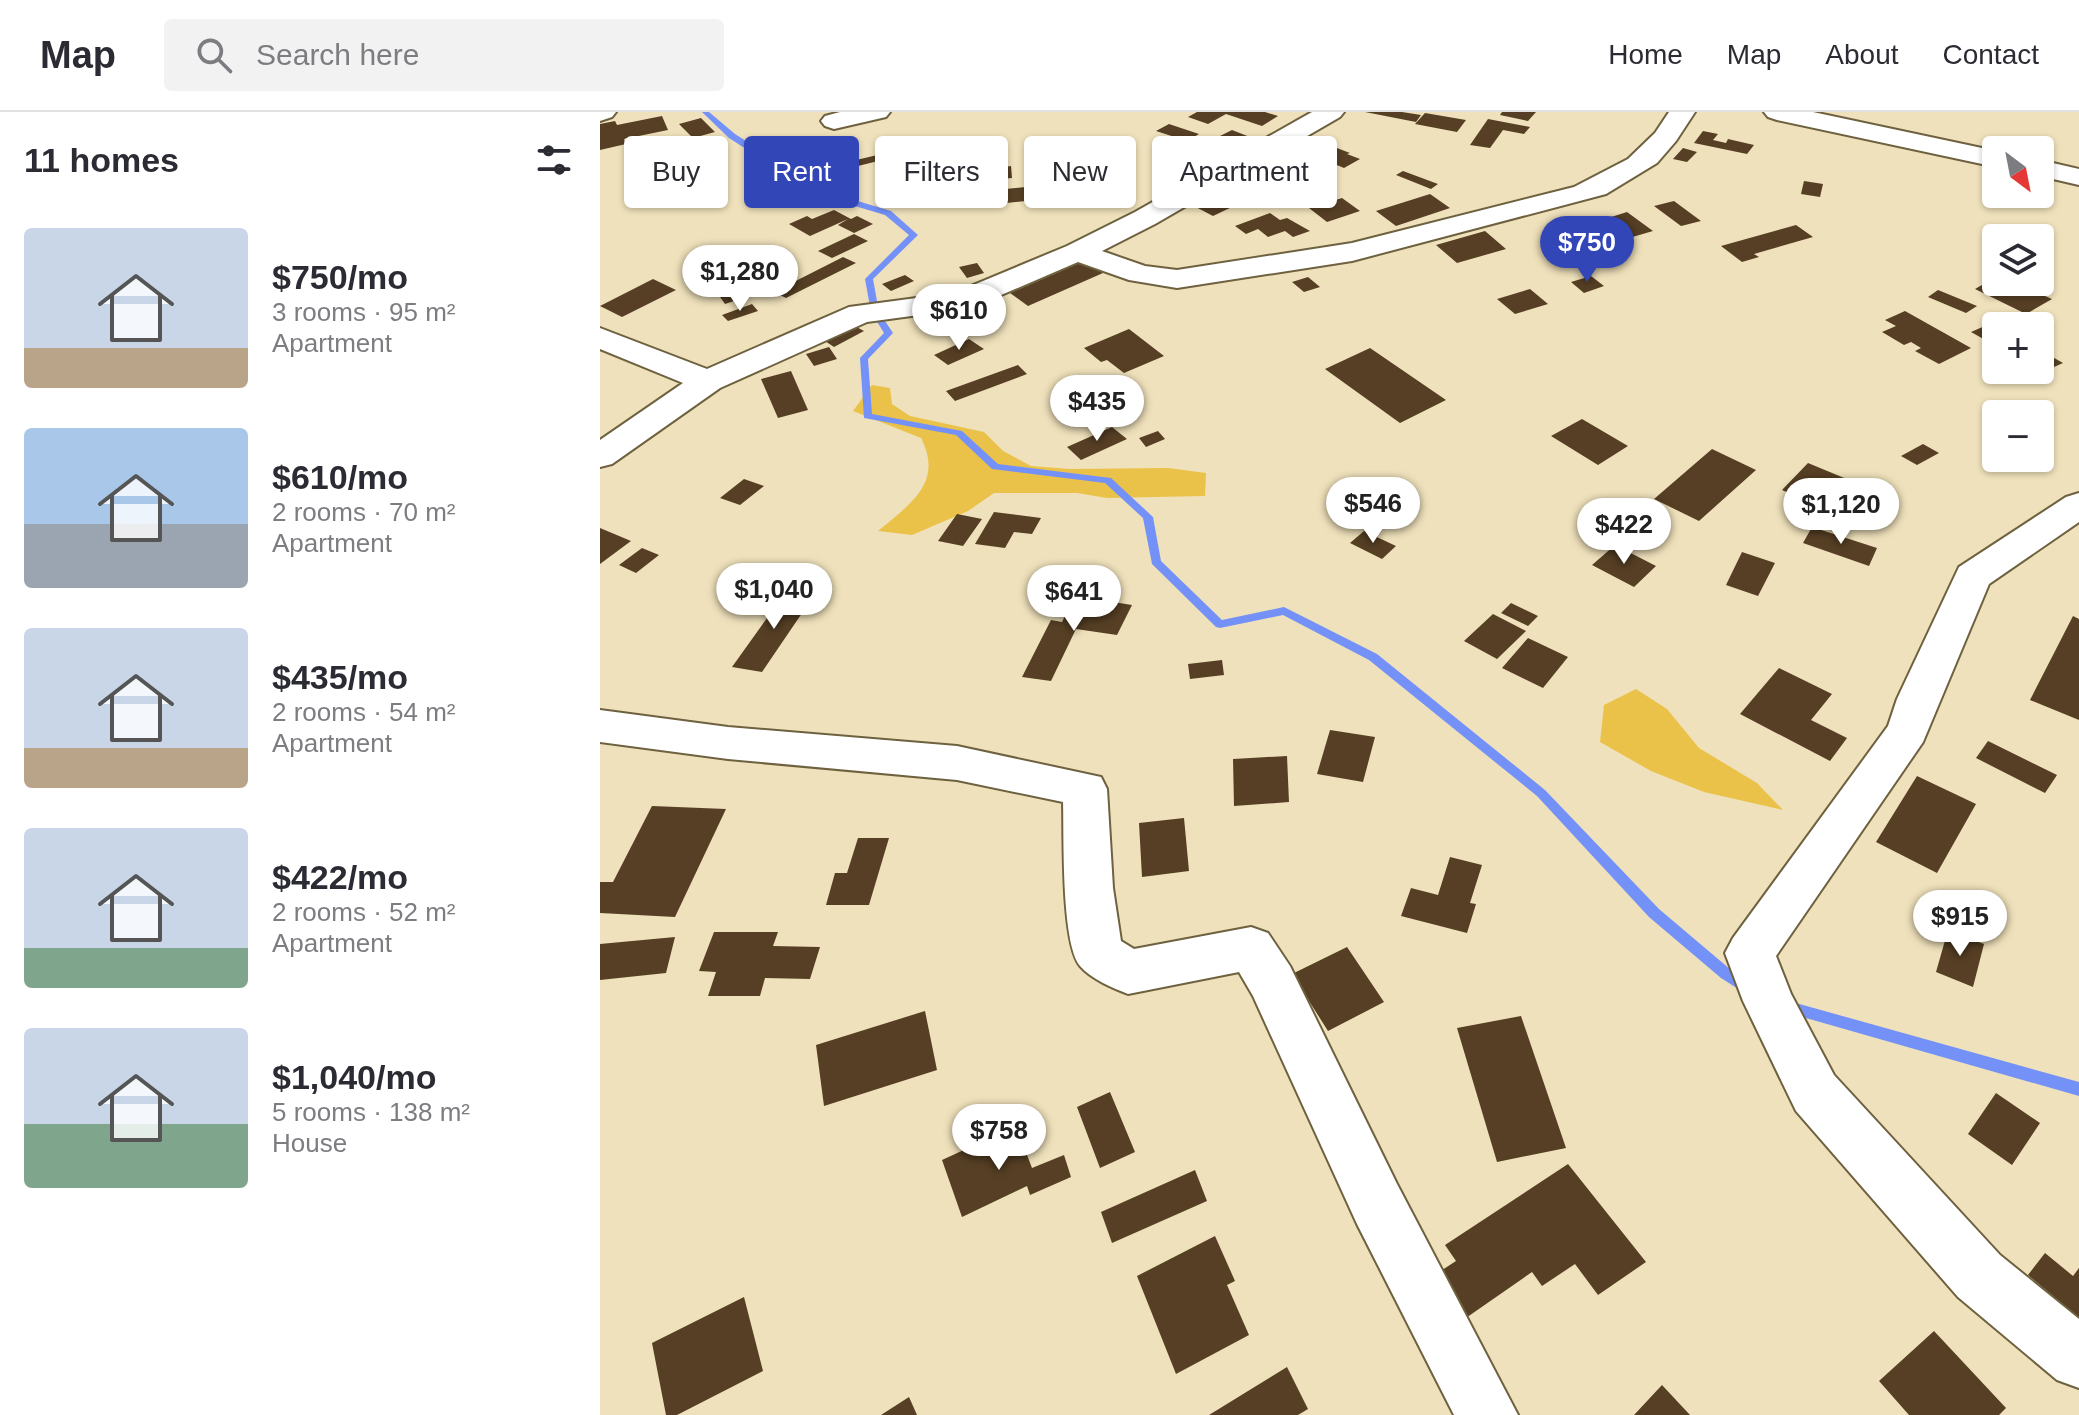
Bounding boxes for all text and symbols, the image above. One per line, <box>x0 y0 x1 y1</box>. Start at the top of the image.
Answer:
search box <box>164 19 724 91</box>
icon: search <box>192 33 236 77</box>
text: Map <box>40 34 116 76</box>
text: Search here <box>256 38 419 71</box>
text: Home <box>1608 39 1683 70</box>
text: Map <box>1727 39 1781 70</box>
text: About <box>1825 39 1899 70</box>
text: Contact <box>1943 39 2039 70</box>
chip: Buy <box>624 136 728 208</box>
chip: Rent <box>744 136 859 208</box>
chip: Filters <box>875 136 1008 208</box>
chip: New <box>1024 136 1136 208</box>
chip: Apartment <box>1152 136 1337 208</box>
north arrow <box>1982 136 2054 208</box>
map controls <box>1982 136 2054 472</box>
icon: filters <box>532 138 576 182</box>
text: 11 homes <box>24 141 179 179</box>
pin: $750 <box>1540 216 1634 284</box>
button: layers <box>1982 224 2054 296</box>
text: $750 <box>1558 227 1616 257</box>
pin: $1,280 <box>675 245 805 313</box>
text: $1,280 <box>700 256 780 286</box>
text: $750/mo <box>272 258 408 296</box>
icon: home <box>88 260 184 356</box>
pin: $610 <box>912 284 1006 352</box>
text: $610 <box>930 295 988 325</box>
text: 3 rooms · 95 m² <box>272 297 456 327</box>
button: + <box>1982 312 2054 384</box>
text: Apartment <box>272 328 392 358</box>
pin: $435 <box>1050 375 1144 443</box>
text: $435 <box>1068 386 1126 416</box>
button: − <box>1982 400 2054 472</box>
text: $610/mo <box>272 458 408 496</box>
icon: home <box>88 460 184 556</box>
pin: $546 <box>1326 477 1420 545</box>
pin: $1,120 <box>1776 478 1906 546</box>
text: $546 <box>1344 488 1402 518</box>
text: $1,120 <box>1801 489 1881 519</box>
text: 2 rooms · 70 m² <box>272 497 456 527</box>
pin: $422 <box>1577 498 1671 566</box>
text: $422 <box>1595 509 1653 539</box>
text: Apartment <box>272 528 392 558</box>
pin: $1,040 <box>709 563 839 631</box>
pin: $641 <box>1027 565 1121 633</box>
text: $1,040 <box>734 574 814 604</box>
text: $641 <box>1045 576 1103 606</box>
text: $435/mo <box>272 658 408 696</box>
icon: home <box>88 660 184 756</box>
text: 2 rooms · 54 m² <box>272 697 456 727</box>
text: Apartment <box>272 728 392 758</box>
text: $422/mo <box>272 858 408 896</box>
icon: home <box>88 860 184 956</box>
pin: $915 <box>1913 890 2007 958</box>
text: 2 rooms · 52 m² <box>272 897 456 927</box>
text: $915 <box>1931 901 1989 931</box>
text: Apartment <box>272 928 392 958</box>
text: $1,040/mo <box>272 1058 436 1096</box>
icon: home <box>88 1060 184 1156</box>
text: 5 rooms · 138 m² <box>272 1097 470 1127</box>
pin: $758 <box>952 1104 1046 1172</box>
text: $758 <box>970 1115 1028 1145</box>
text: House <box>272 1128 347 1158</box>

